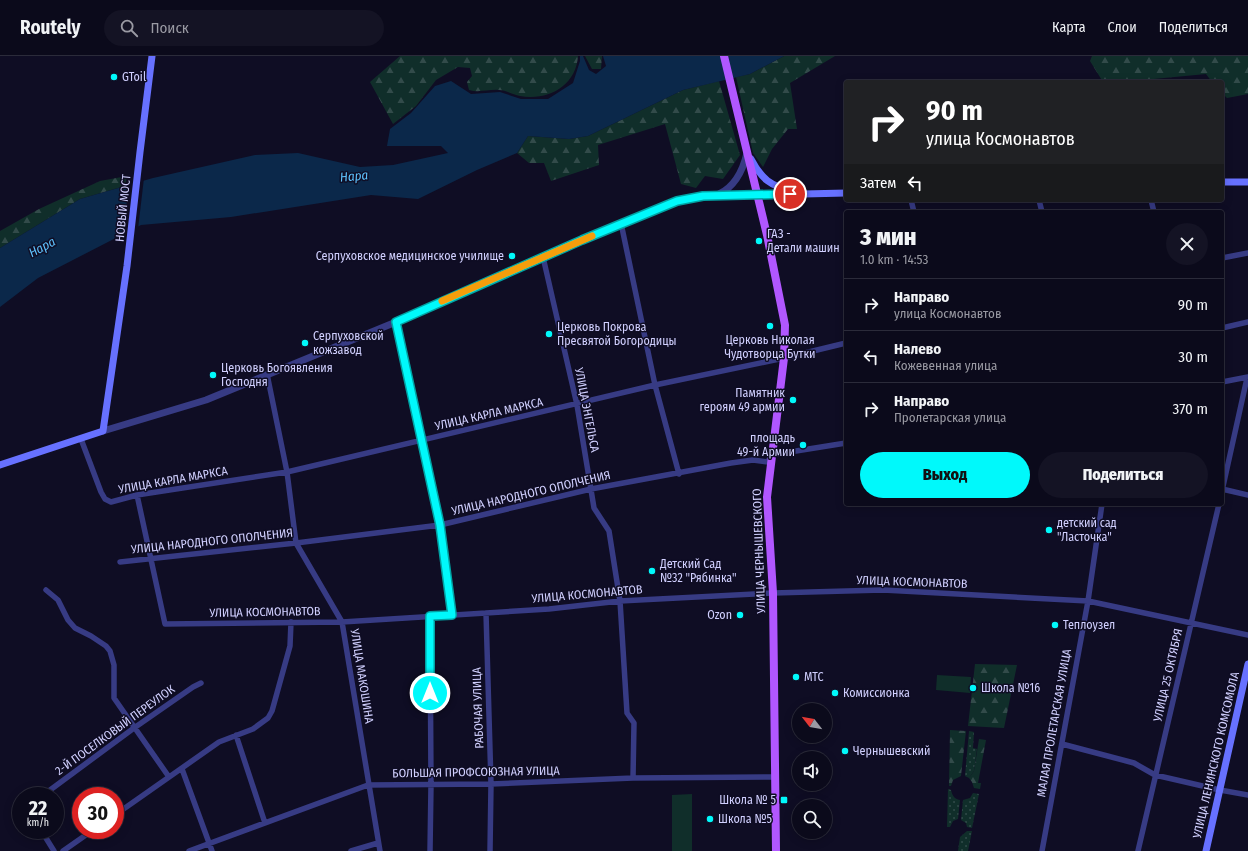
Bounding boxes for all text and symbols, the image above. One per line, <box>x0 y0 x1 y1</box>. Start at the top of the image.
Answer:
search box <box>104 10 384 46</box>
text: Routely <box>20 16 80 39</box>
icon: search <box>118 17 140 39</box>
text: Поиск <box>150 19 189 37</box>
text: Карта <box>1052 19 1086 36</box>
text: Слои <box>1108 19 1137 36</box>
text: Поделиться <box>1159 19 1228 36</box>
place label: GToil <box>122 70 146 84</box>
marker: GToil <box>109 72 119 82</box>
text: 90 m <box>926 94 983 127</box>
icon: right <box>860 96 912 148</box>
text: улица Космонавтов <box>926 128 1075 150</box>
water label: Нара <box>339 167 369 185</box>
icon: left <box>904 172 926 194</box>
street label: НОВЫЙ МОСТ <box>111 173 134 242</box>
text: Затем <box>860 174 896 192</box>
pin <box>773 177 807 211</box>
icon: arrive <box>779 183 801 205</box>
text: 3 мин <box>860 223 917 251</box>
button: close <box>1166 223 1208 265</box>
place label: ГАЗ - Детали машин <box>766 227 840 255</box>
water label: Нара <box>26 234 58 260</box>
marker: ГАЗ - Детали машин <box>754 236 764 246</box>
place label: Серпуховское медицинское училище <box>316 249 504 263</box>
marker: Серпуховское медицинское училище <box>507 251 517 261</box>
text: 1.0 km · 14:53 <box>860 252 928 267</box>
text: Направо <box>894 288 949 306</box>
icon: right <box>860 294 882 316</box>
text: 90 m <box>1178 296 1208 314</box>
text: улица Космонавтов <box>894 306 1001 321</box>
place label: Церковь Покрова Пресвятой Богородицы <box>557 320 676 348</box>
marker: Церковь Николая Чудотворца Бутки <box>765 321 775 331</box>
place label: Серпуховской кожзавод <box>313 329 384 357</box>
marker: Церковь Покрова Пресвятой Богородицы <box>544 329 554 339</box>
place label: Церковь Николая Чудотворца Бутки <box>724 333 816 361</box>
marker: Серпуховской кожзавод <box>300 338 310 348</box>
text: Налево <box>894 340 941 358</box>
icon: left <box>860 346 882 368</box>
text: 30 m <box>1178 348 1208 366</box>
text: Кожевенная улица <box>894 358 997 373</box>
place label: Церковь Богоявления Господня <box>221 361 333 389</box>
street label: УЛИЦА ЭНГЕЛЬСА <box>572 365 602 454</box>
marker: Церковь Богоявления Господня <box>208 370 218 380</box>
place label: Памятник героям 49 армии <box>699 386 785 414</box>
text: Направо <box>894 392 949 410</box>
street label: УЛИЦА КАРЛА МАРКСА <box>433 395 545 433</box>
marker: Памятник героям 49 армии <box>788 395 798 405</box>
icon: right <box>860 398 882 420</box>
text: 370 m <box>1173 400 1208 418</box>
text: Пролетарская улица <box>894 410 1006 425</box>
place label: площадь 49-й Армии <box>737 431 795 459</box>
marker: площадь 49-й Армии <box>798 440 808 450</box>
button: Выход <box>860 452 1030 498</box>
button: Поделиться <box>1038 452 1208 498</box>
street label: УЛИЦА КАРЛА МАРКСА <box>116 463 229 497</box>
street label: УЛИЦА НАРОДНОГО ОПОЛЧЕНИЯ <box>449 468 612 518</box>
street label: УЛИЦА ЧЕРНЫШЕВСКОГО <box>750 488 768 615</box>
place label: детский сад "Ласточка" <box>1057 516 1117 544</box>
marker: детский сад "Ласточка" <box>1044 525 1054 535</box>
street label: УЛИЦА НАРОДНОГО ОПОЛЧЕНИЯ <box>129 526 294 557</box>
place label: Детский Сад №32 "Рябинка" <box>659 557 737 585</box>
marker: Детский Сад №32 "Рябинка" <box>647 566 657 576</box>
street label: УЛИЦА КОСМОНАВТОВ <box>855 573 968 591</box>
street label: УЛИЦА КОСМОНАВТОВ <box>530 582 643 606</box>
street label: УЛИЦА КОСМОНАВТОВ <box>208 604 321 620</box>
place label: Ozon <box>707 608 732 622</box>
marker: Ozon <box>735 610 745 620</box>
place label: Теплоузел <box>1063 618 1115 632</box>
marker: Теплоузел <box>1050 620 1060 630</box>
street label: УЛИЦА МАКОШИНА <box>347 627 377 725</box>
street label: УЛИЦА 25 ОКТЯБРЯ <box>1150 627 1186 724</box>
street label: МАЛАЯ ПРОЛЕТАРСКАЯ УЛИЦА <box>1034 647 1074 798</box>
street label: РАБОЧАЯ УЛИЦА <box>470 666 486 749</box>
place label: МТС <box>804 670 824 684</box>
street label: УЛИЦА ЛЕНИНСКОГО КОМСОМОЛА <box>1190 670 1242 841</box>
position arrow <box>409 672 451 714</box>
marker: МТС <box>791 672 801 682</box>
street label: 2-Й ПОСЕЛКОВЫЙ ПЕРЕУЛОК <box>52 681 178 778</box>
place label: Школа №16 <box>981 681 1040 695</box>
marker: Школа №16 <box>968 683 978 693</box>
place label: Комиссионка <box>843 686 910 700</box>
marker: Комиссионка <box>830 688 840 698</box>
north arrow <box>792 703 832 743</box>
map controls <box>792 703 832 839</box>
place label: Чернышевский <box>853 744 930 758</box>
marker: Чернышевский <box>840 746 850 756</box>
button: sound <box>792 751 832 791</box>
street label: БОЛЬШАЯ ПРОФСОЮЗНАЯ УЛИЦА <box>392 764 561 780</box>
speed limit sign: 30 <box>72 787 124 839</box>
place label: Школа № 5 <box>719 793 776 807</box>
marker: Школа № 5 <box>779 795 789 805</box>
text: 22 <box>29 796 47 820</box>
button: search <box>792 799 832 839</box>
place label: Школа №5 <box>718 812 773 826</box>
marker: Школа №5 <box>705 814 715 824</box>
text: km/h <box>27 817 49 829</box>

